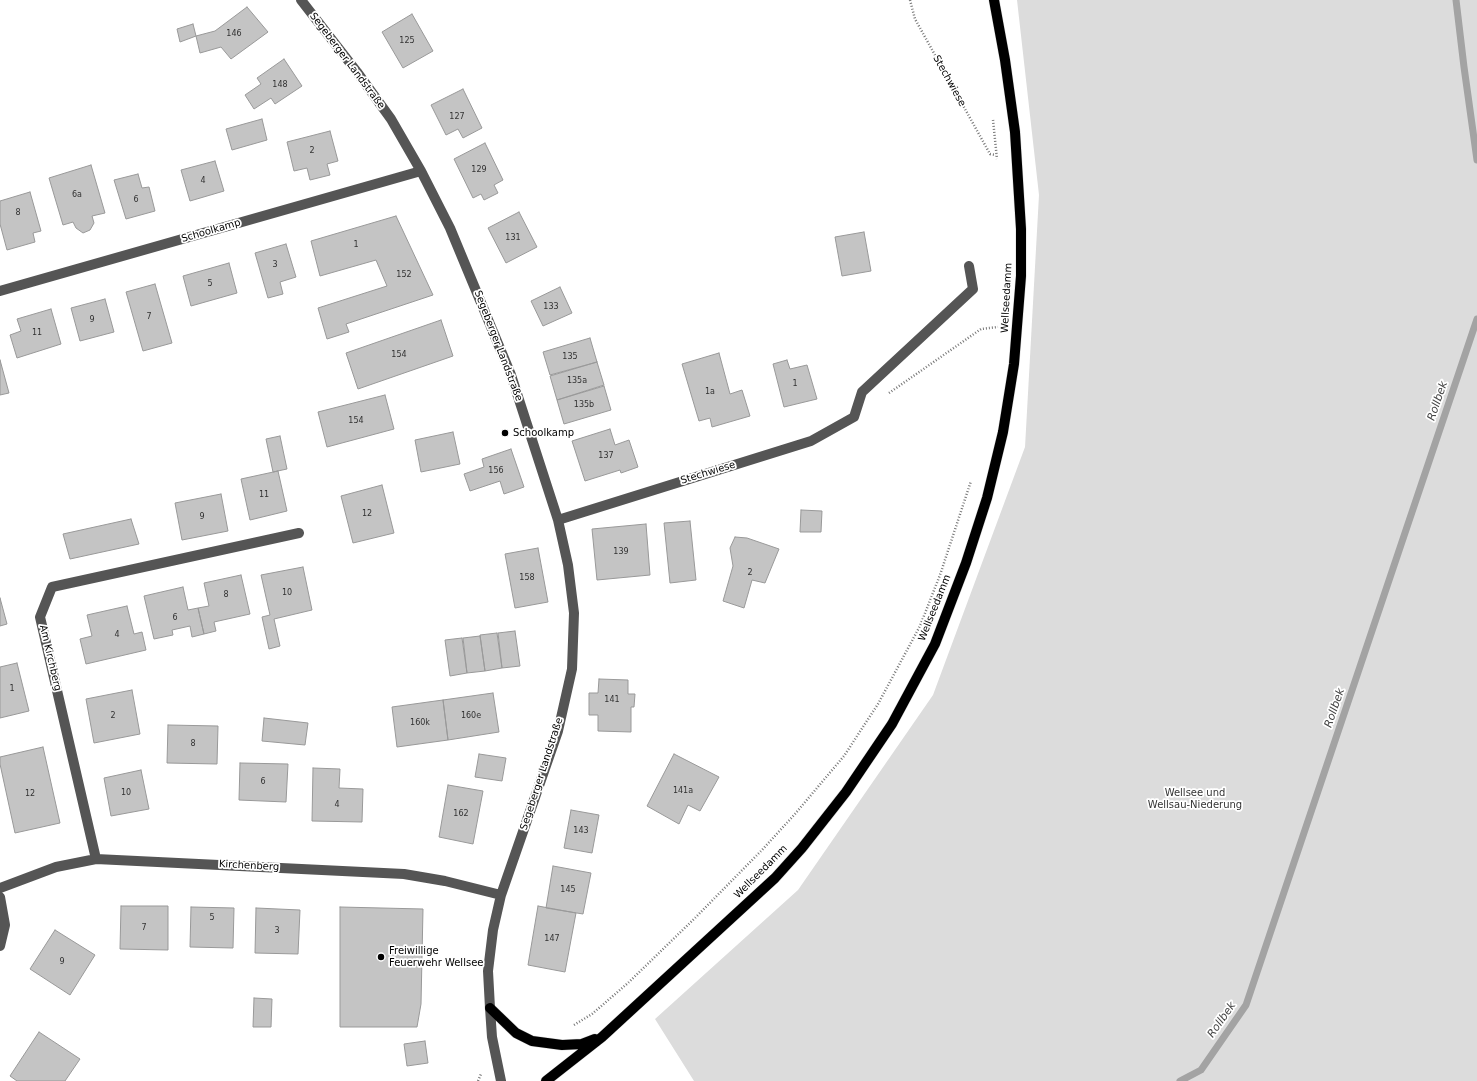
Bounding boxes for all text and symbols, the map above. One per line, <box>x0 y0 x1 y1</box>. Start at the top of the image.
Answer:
street label: Segeberger Landstraße <box>307 10 387 112</box>
house number: 146 <box>226 29 242 39</box>
house number: 125 <box>399 36 415 46</box>
street label: Stechwiese <box>930 53 968 109</box>
house number: 148 <box>272 80 288 90</box>
house number: 127 <box>449 112 465 122</box>
house number: 2 <box>309 146 315 156</box>
house number: 129 <box>471 165 487 175</box>
house number: 4 <box>200 176 206 186</box>
house number: 6a <box>72 190 82 200</box>
house number: 6 <box>133 195 139 205</box>
house number: 8 <box>15 208 21 218</box>
street label: Schoolkamp <box>180 217 242 245</box>
house number: 131 <box>505 233 521 243</box>
house number: 1 <box>353 240 359 250</box>
house number: 3 <box>272 260 278 270</box>
street label: Wellseedamm <box>999 262 1015 334</box>
house number: 152 <box>396 270 412 280</box>
house number: 5 <box>207 279 213 289</box>
street label: Segeberger Landstraße <box>471 289 525 403</box>
house number: 133 <box>543 302 559 312</box>
house number: 7 <box>146 312 152 322</box>
house number: 9 <box>89 315 95 325</box>
house number: 11 <box>32 328 42 338</box>
house number: 154 <box>391 350 407 360</box>
house number: 135 <box>562 352 578 362</box>
house number: 135a <box>567 376 587 386</box>
house number: 1 <box>792 379 798 389</box>
water label: Rollbek <box>1425 380 1451 422</box>
house number: 1a <box>705 387 715 397</box>
house number: 135b <box>574 400 594 410</box>
house number: 154 <box>348 416 364 426</box>
place label: Schoolkamp <box>513 427 574 439</box>
marker: Schoolkamp <box>500 428 510 438</box>
house number: 137 <box>598 451 614 461</box>
street label: Stechwiese <box>679 459 737 487</box>
house number: 156 <box>488 466 504 476</box>
house number: 11 <box>259 490 269 500</box>
house number: 12 <box>362 509 372 519</box>
house number: 9 <box>199 512 205 522</box>
house number: 139 <box>613 547 629 557</box>
house number: 2 <box>747 568 753 578</box>
house number: 158 <box>519 573 535 583</box>
street label: Wellseedamm <box>916 573 954 643</box>
house number: 10 <box>282 588 292 598</box>
house number: 8 <box>223 590 229 600</box>
house number: 6 <box>172 613 178 623</box>
street label: Am Kirchberg <box>37 624 63 692</box>
house number: 4 <box>114 630 120 640</box>
house number: 1 <box>9 684 15 694</box>
water label: Rollbek <box>1322 687 1348 729</box>
house number: 141 <box>604 695 620 705</box>
house number: 2 <box>110 711 116 721</box>
house number: 160e <box>461 711 481 721</box>
street label: Segeberger Landstraße <box>518 716 566 832</box>
house number: 160k <box>410 718 430 728</box>
house number: 8 <box>190 739 196 749</box>
house number: 6 <box>260 777 266 787</box>
house number: 141a <box>673 786 693 796</box>
park label: Wellsee und Wellsau-Niederung <box>1148 787 1242 810</box>
house number: 10 <box>121 788 131 798</box>
house number: 12 <box>25 789 35 799</box>
house number: 4 <box>334 800 340 810</box>
house number: 162 <box>453 809 469 819</box>
house number: 143 <box>573 826 589 836</box>
street label: Wellseedamm <box>732 843 790 901</box>
street label: Kirchenberg <box>219 858 279 874</box>
house number: 145 <box>560 885 576 895</box>
house number: 5 <box>209 913 215 923</box>
house number: 7 <box>141 923 147 933</box>
house number: 3 <box>274 926 280 936</box>
house number: 147 <box>544 934 560 944</box>
place label: Freiwillige Feuerwehr Wellsee <box>389 945 483 968</box>
marker: Freiwillige Feuerwehr Wellsee <box>376 952 386 962</box>
house number: 9 <box>59 957 65 967</box>
water label: Rollbek <box>1205 1000 1239 1040</box>

